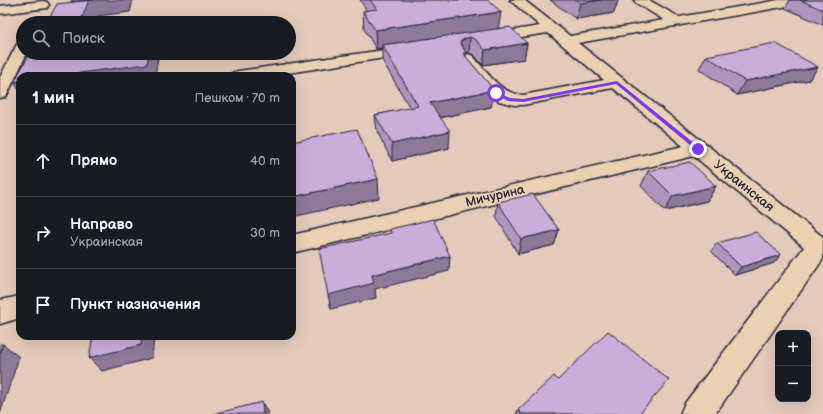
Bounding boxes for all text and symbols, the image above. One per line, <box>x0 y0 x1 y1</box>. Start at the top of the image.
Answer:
search box <box>16 16 296 60</box>
icon: search <box>30 27 52 49</box>
text: Поиск <box>62 29 105 48</box>
route start <box>487 84 505 102</box>
text: 1 мин <box>32 88 74 108</box>
text: Пешком · 70 m <box>195 90 280 106</box>
route end <box>689 140 707 158</box>
icon: ahead <box>32 150 54 172</box>
text: Прямо <box>70 151 117 170</box>
text: 40 m <box>250 153 280 169</box>
street label: Украинская <box>711 157 777 215</box>
street label: Мичурина <box>464 181 527 211</box>
text: Направо <box>70 215 133 234</box>
icon: right <box>32 222 54 244</box>
text: 30 m <box>250 225 280 241</box>
text: Украинская <box>70 234 143 250</box>
icon: arrive <box>32 294 54 316</box>
text: Пункт назначения <box>70 295 201 314</box>
map controls <box>775 330 811 402</box>
button: + <box>775 330 811 366</box>
button: − <box>775 366 811 402</box>

